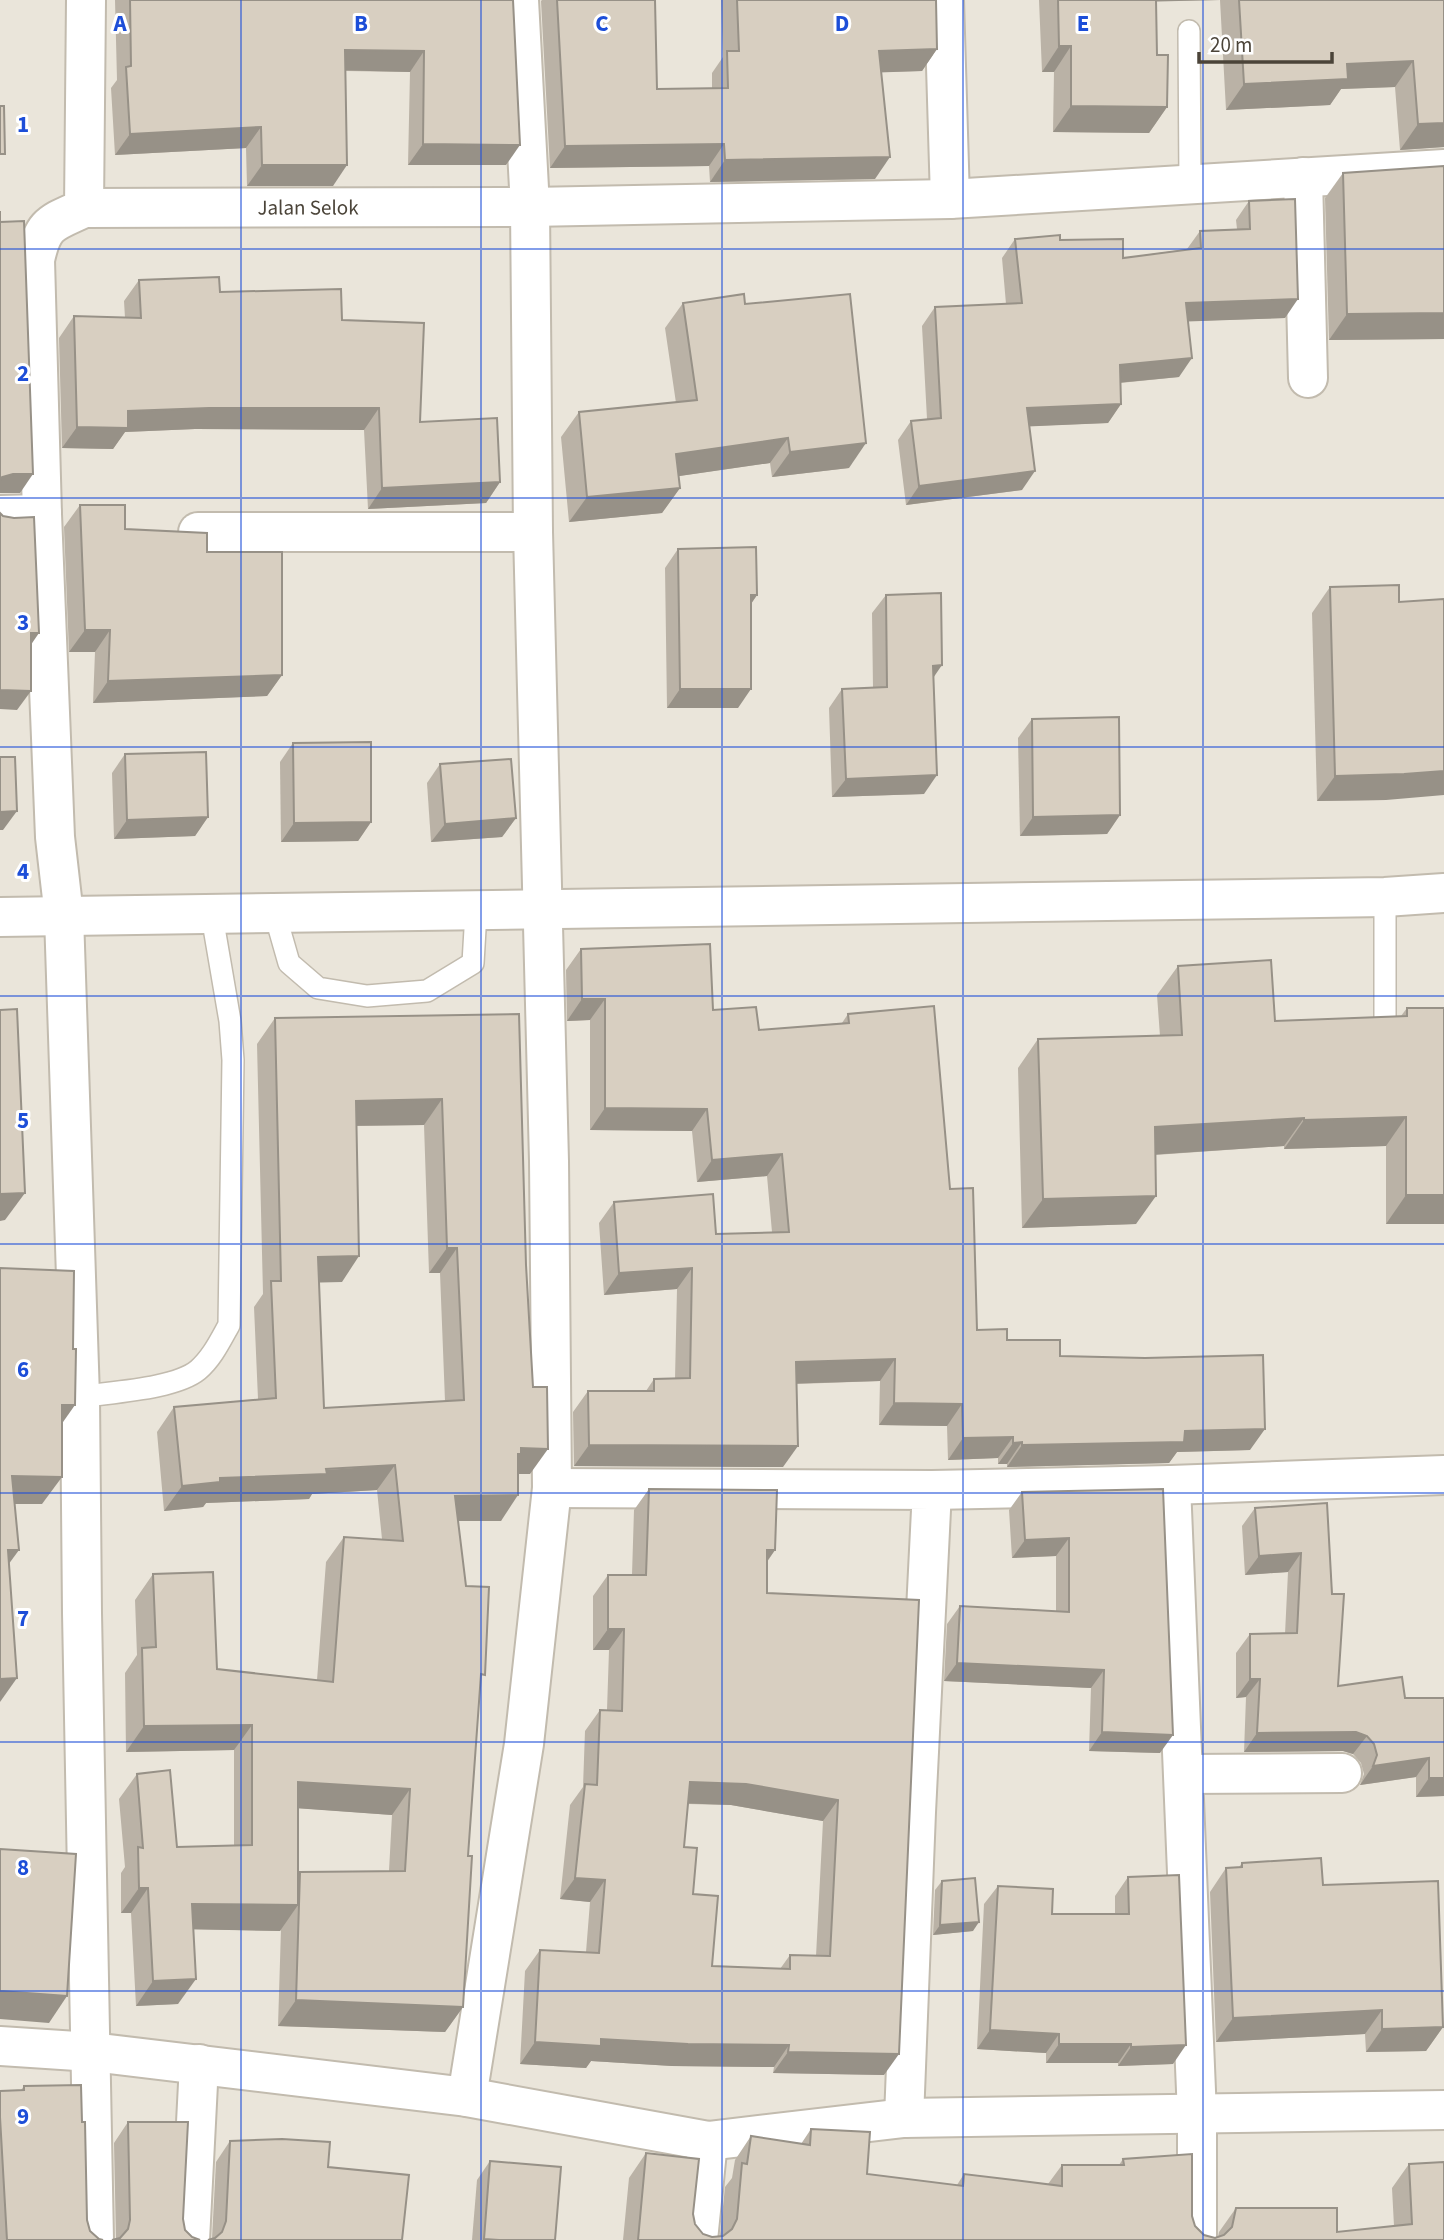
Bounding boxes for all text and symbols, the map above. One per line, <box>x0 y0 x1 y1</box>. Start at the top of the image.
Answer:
text: A <box>112 7 127 40</box>
text: B <box>354 7 368 40</box>
text: C <box>595 7 609 40</box>
text: D <box>835 7 849 40</box>
text: E <box>1077 7 1089 40</box>
scale bar <box>1199 21 1332 65</box>
text: 20 m <box>1210 30 1252 60</box>
text: 1 <box>17 108 29 141</box>
street label: Jalan Selok <box>257 192 359 223</box>
text: 2 <box>17 357 29 390</box>
text: 3 <box>17 606 29 639</box>
text: 4 <box>17 855 29 888</box>
text: 5 <box>17 1104 29 1137</box>
text: 6 <box>17 1353 29 1386</box>
text: 7 <box>17 1602 29 1635</box>
text: 8 <box>17 1851 29 1884</box>
text: 9 <box>17 2100 29 2133</box>

